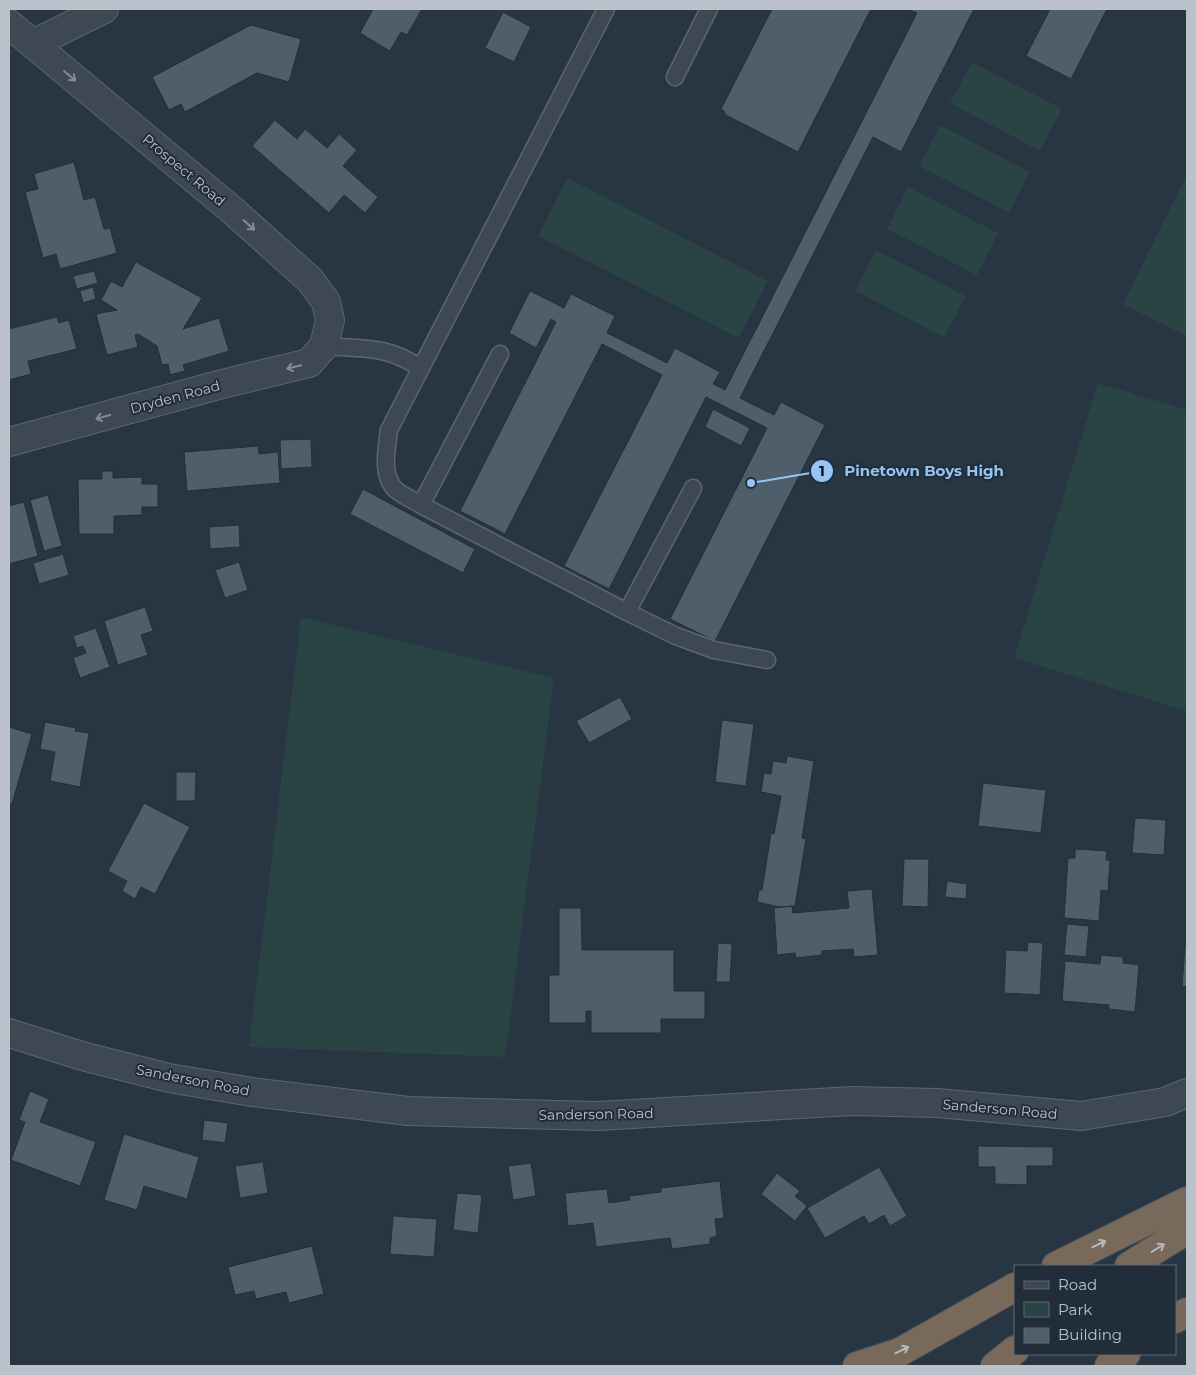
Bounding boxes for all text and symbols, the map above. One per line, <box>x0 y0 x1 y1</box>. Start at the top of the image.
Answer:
one-way arrow <box>64 70 77 81</box>
street label: Prospect Road <box>139 130 229 210</box>
one-way arrow <box>242 219 255 231</box>
one-way arrow <box>286 363 302 372</box>
street label: Dryden Road <box>128 376 222 418</box>
one-way arrow <box>95 412 111 422</box>
callout: Pinetown Boys High <box>809 456 1014 486</box>
text: 1 <box>819 461 825 480</box>
text: Pinetown Boys High <box>844 461 1004 480</box>
street label: Sanderson Road <box>135 1060 251 1100</box>
street label: Sanderson Road <box>942 1095 1058 1123</box>
street label: Sanderson Road <box>538 1104 654 1124</box>
one-way arrow <box>1091 1239 1106 1248</box>
one-way arrow <box>1151 1243 1165 1253</box>
legend <box>1014 1265 1176 1355</box>
text: Road <box>1058 1275 1097 1294</box>
text: Park <box>1058 1300 1092 1319</box>
text: Building <box>1058 1325 1122 1344</box>
one-way arrow <box>895 1344 910 1354</box>

